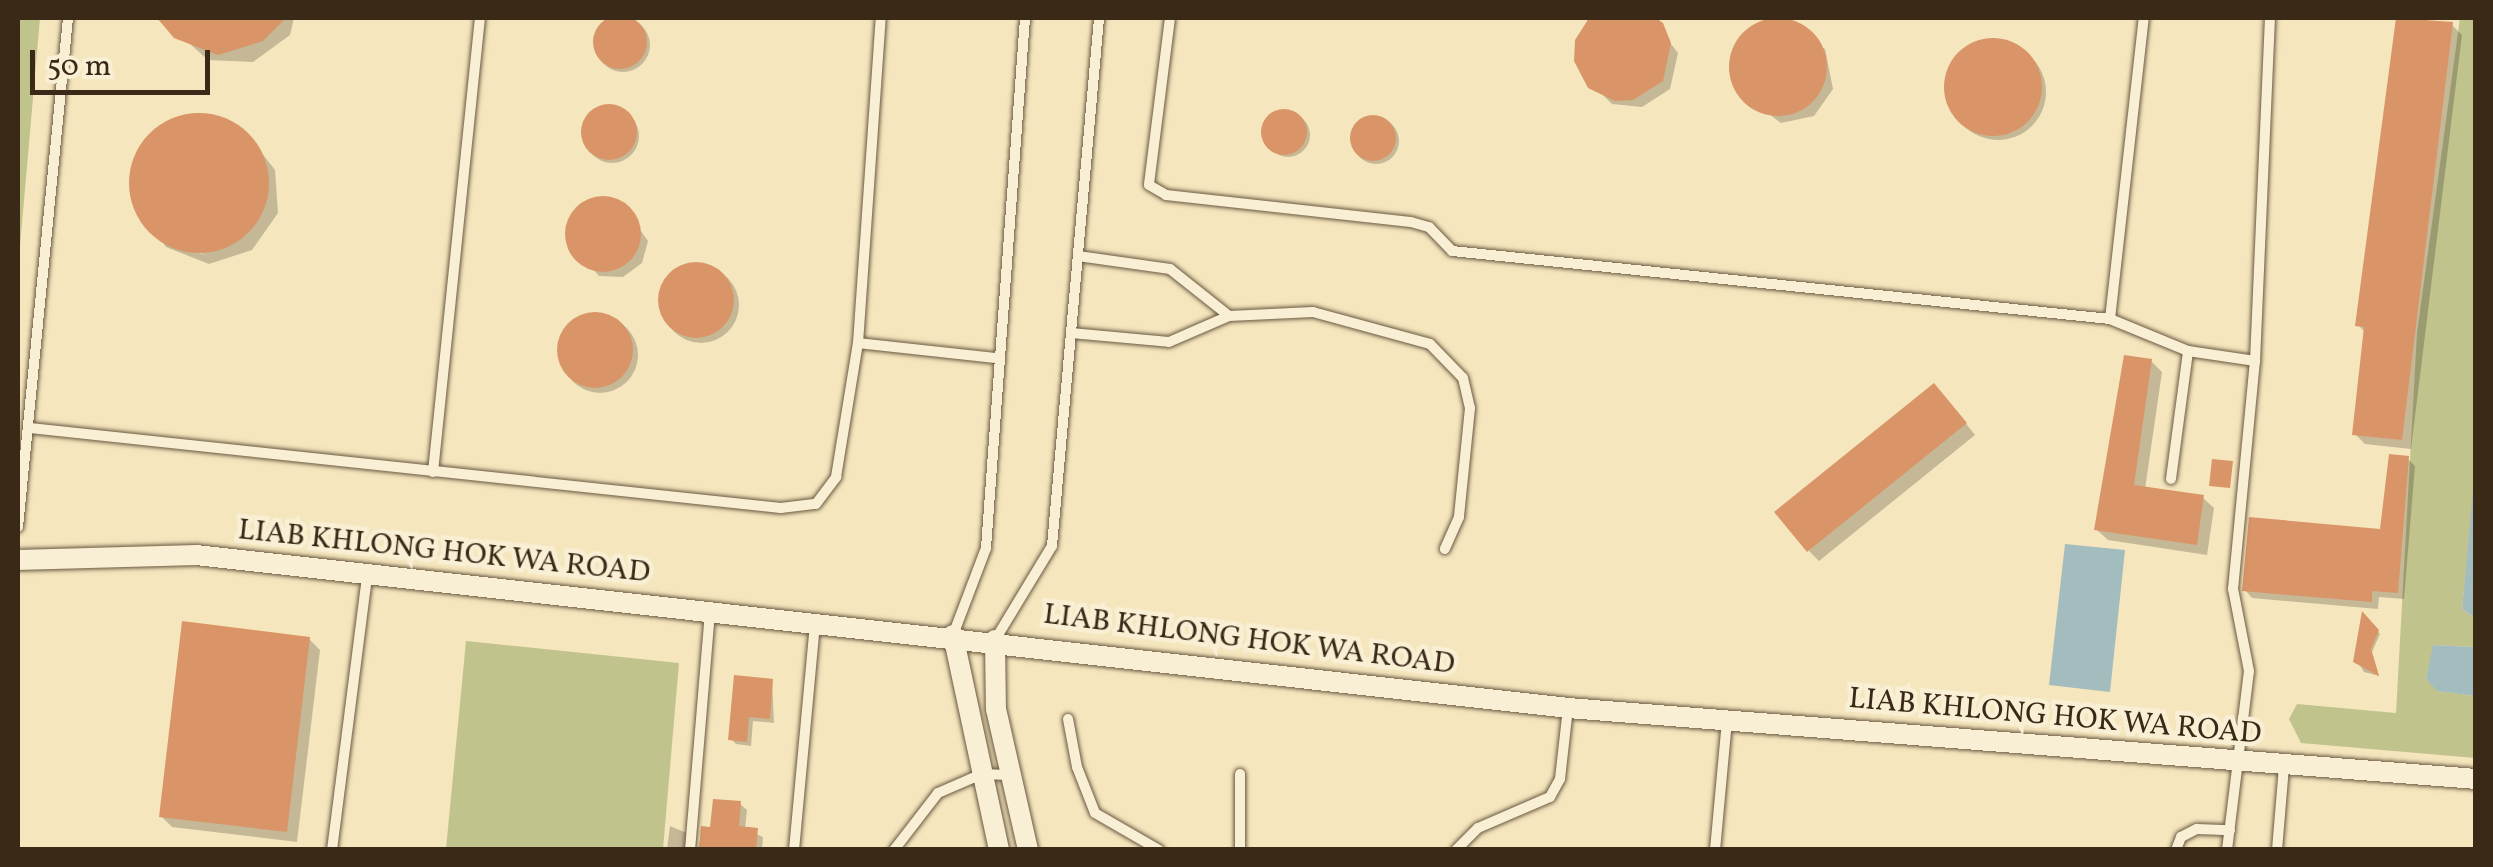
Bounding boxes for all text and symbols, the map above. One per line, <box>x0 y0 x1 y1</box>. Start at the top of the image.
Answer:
scale bar <box>35 30 215 92</box>
text: 50 m <box>47 46 111 88</box>
street label: LIAB KHLONG HOK WA ROAD <box>236 512 652 592</box>
street label: LIAB KHLONG HOK WA ROAD <box>1041 597 1457 683</box>
street label: LIAB KHLONG HOK WA ROAD <box>1847 681 2263 753</box>

